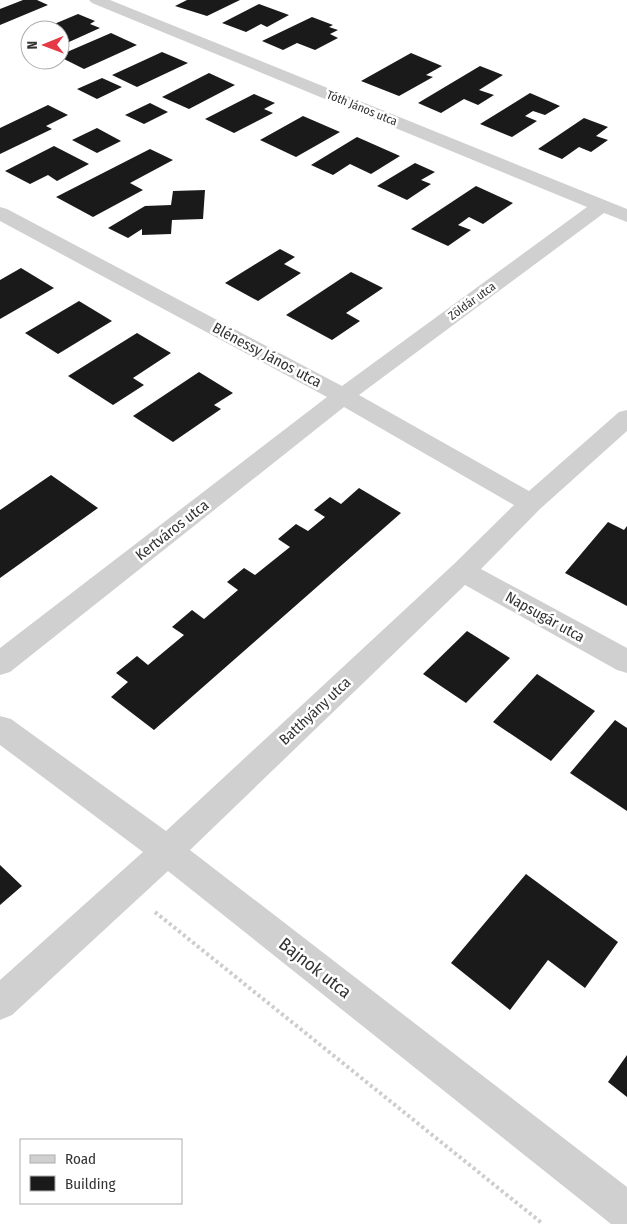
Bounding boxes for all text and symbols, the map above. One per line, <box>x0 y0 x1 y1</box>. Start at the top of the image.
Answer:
north arrow <box>20 20 70 70</box>
text: N <box>24 41 41 50</box>
street label: Tóth János utca <box>325 87 399 129</box>
street label: Zöldár utca <box>446 279 498 323</box>
street label: Blénessy János utca <box>209 319 325 391</box>
street label: Kertváros utca <box>132 496 212 564</box>
street label: Napsugár utca <box>502 588 588 646</box>
street label: Batthyány utca <box>276 673 354 749</box>
street label: Bajnok utca <box>274 933 356 1003</box>
legend <box>20 1139 182 1204</box>
text: Road <box>65 1150 96 1168</box>
text: Building <box>65 1175 116 1193</box>

